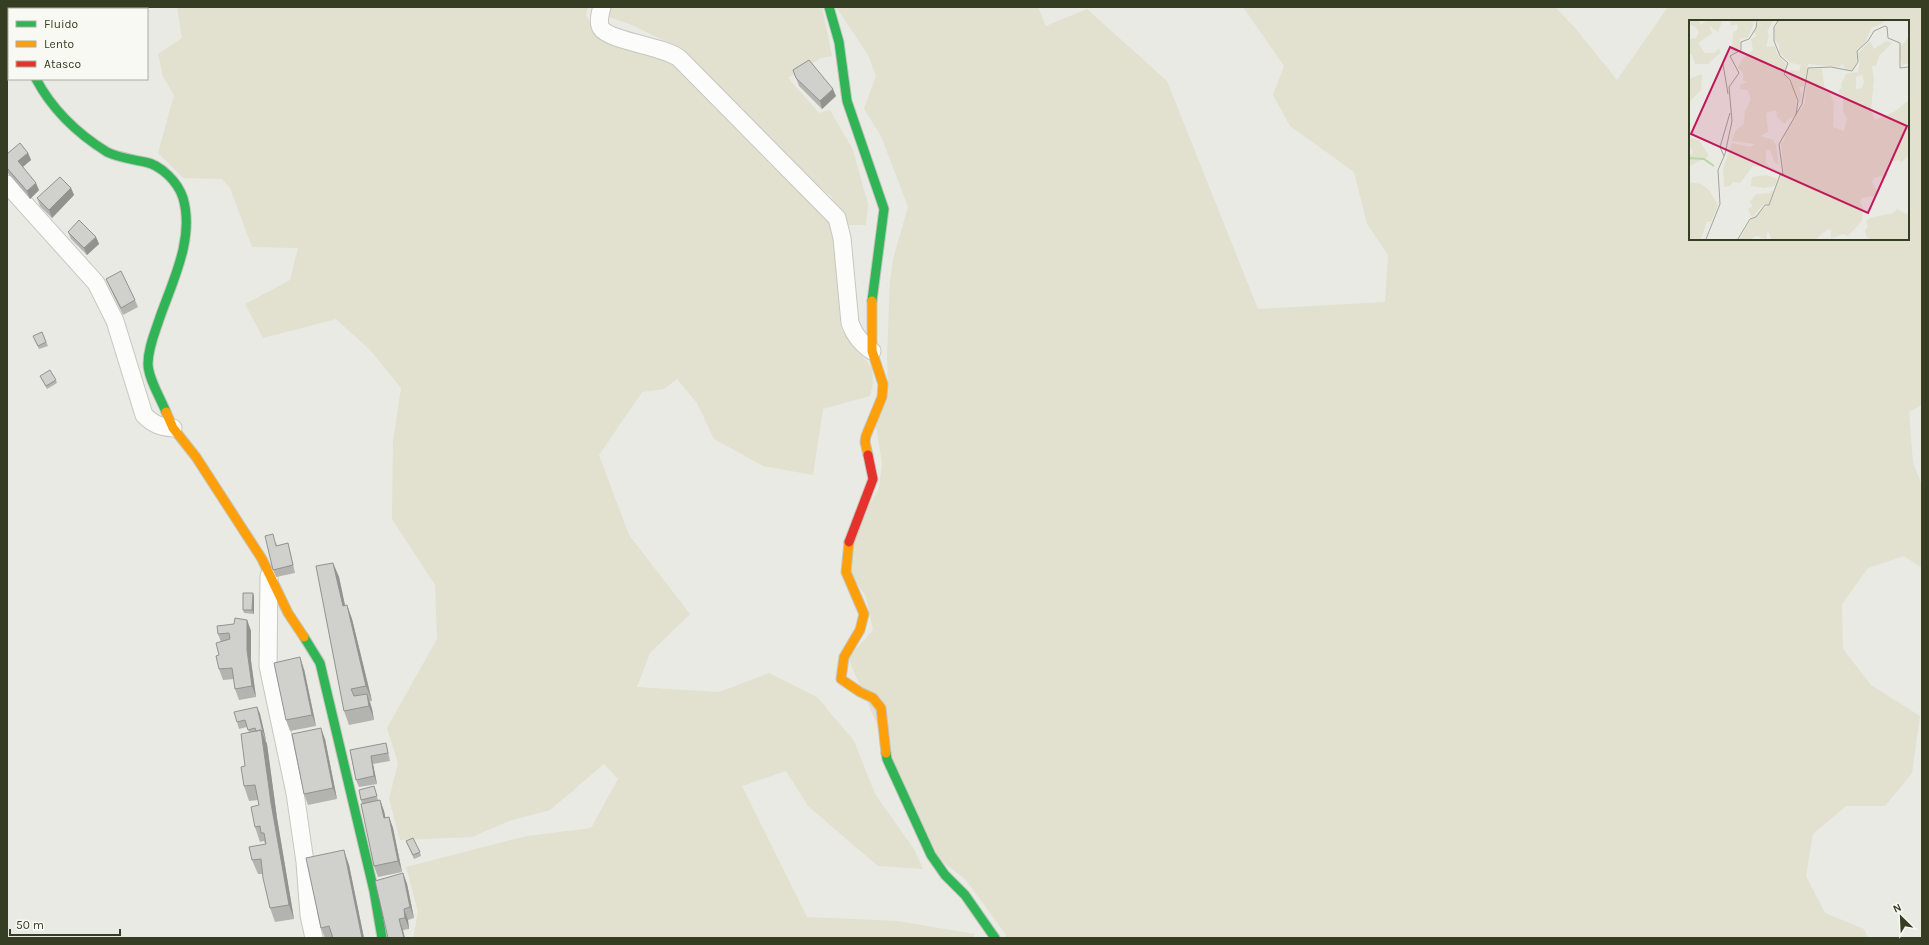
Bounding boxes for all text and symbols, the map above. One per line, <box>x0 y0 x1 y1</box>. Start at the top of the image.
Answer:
legend <box>8 8 148 80</box>
text: Fluido <box>44 17 78 31</box>
inset map <box>1689 20 1909 240</box>
text: Lento <box>44 37 74 51</box>
text: Atasco <box>44 57 81 71</box>
north arrow <box>1881 897 1921 937</box>
text: N <box>1891 901 1903 916</box>
scale bar <box>10 911 120 937</box>
text: 50 m <box>16 918 44 932</box>

